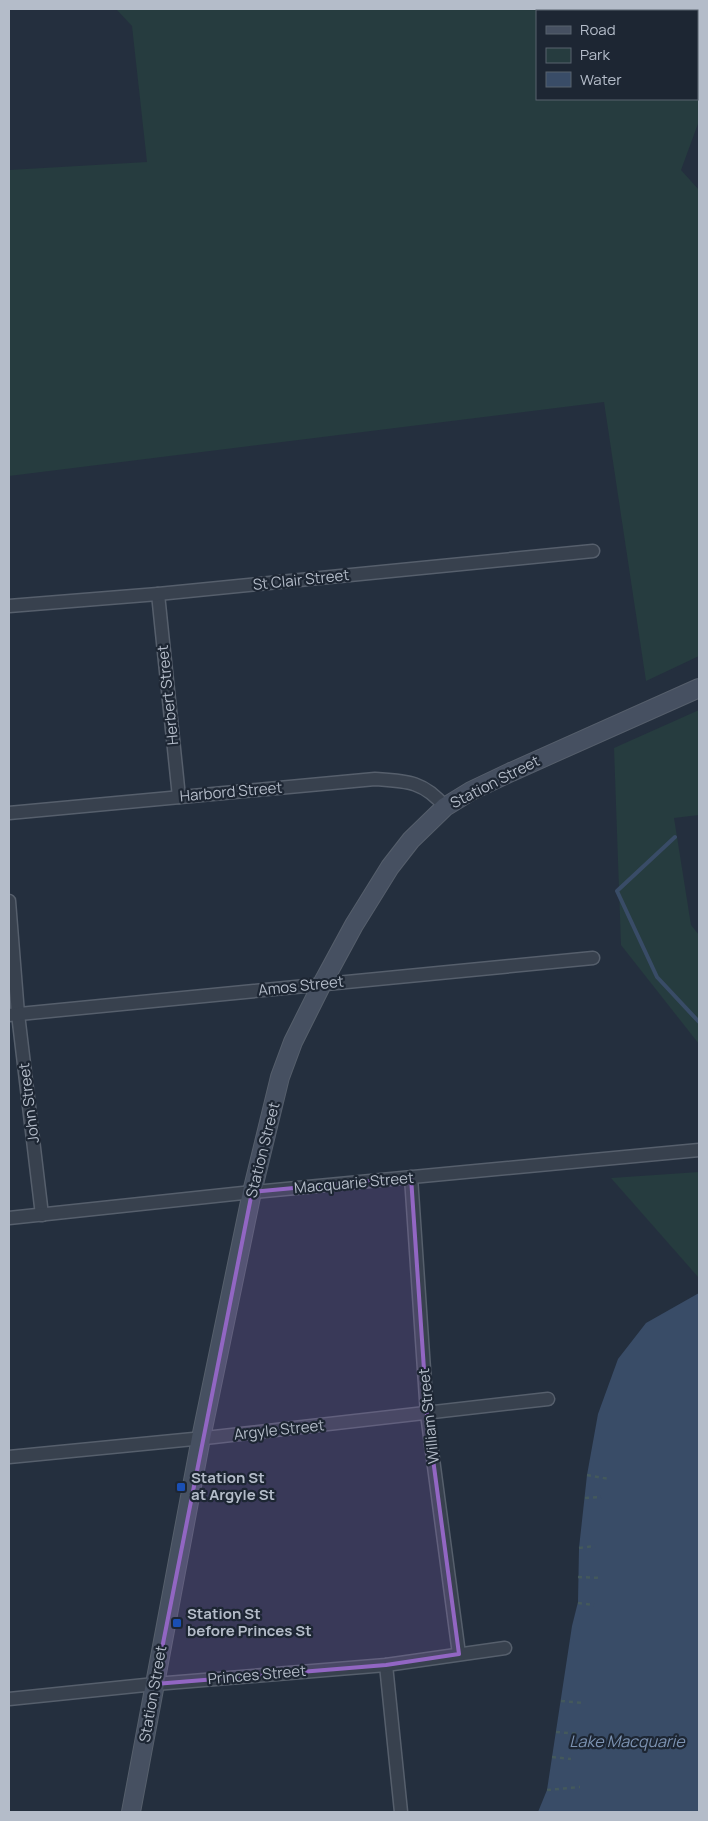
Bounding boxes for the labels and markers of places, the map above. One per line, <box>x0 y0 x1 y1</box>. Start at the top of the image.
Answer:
place label: Station St at Argyle St <box>191 1467 275 1505</box>
marker: Station St at Argyle St <box>175 1481 187 1493</box>
place label: Station St before Princes St <box>187 1603 312 1641</box>
marker: Station St before Princes St <box>171 1617 183 1629</box>

